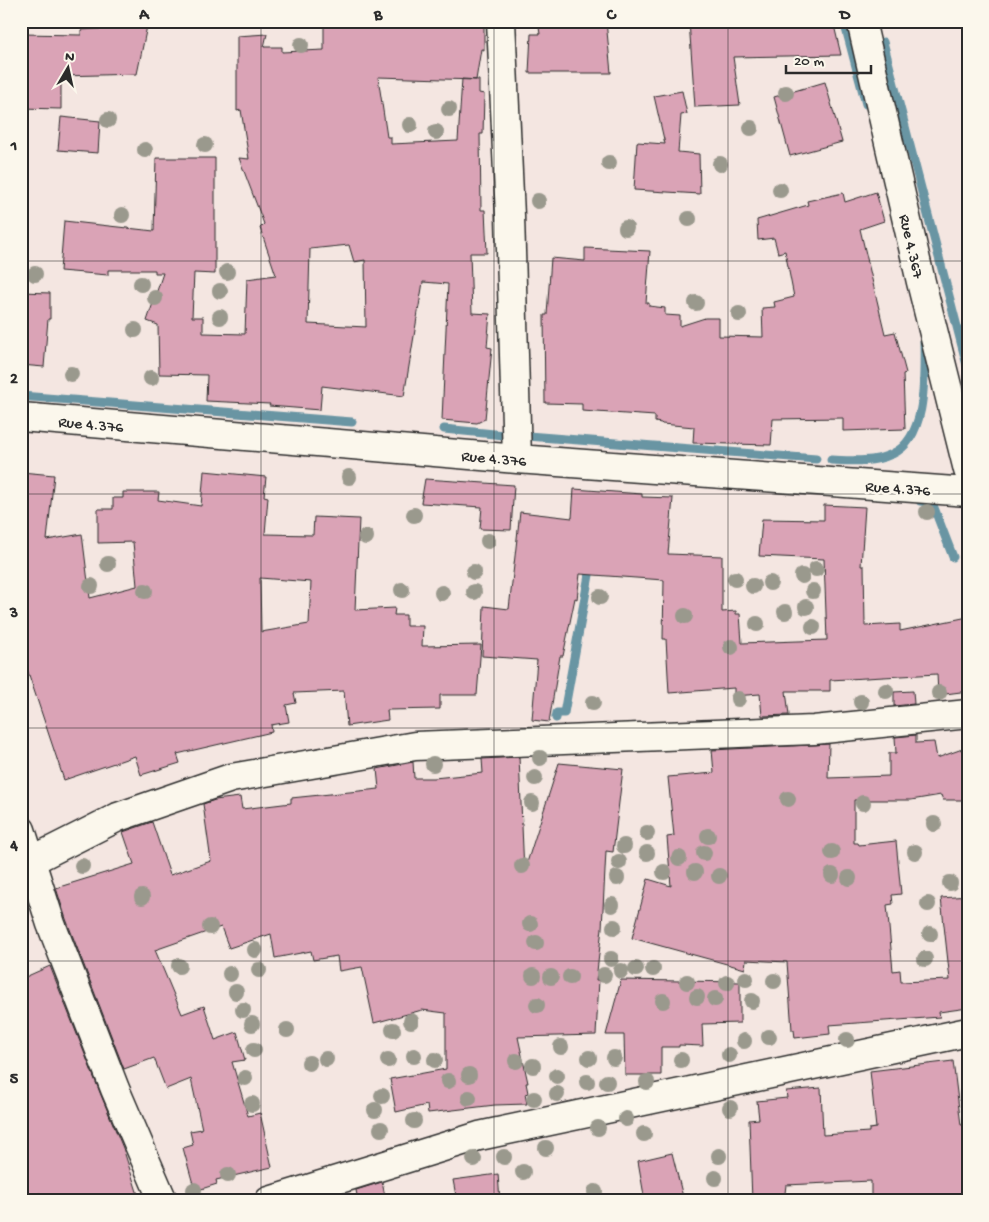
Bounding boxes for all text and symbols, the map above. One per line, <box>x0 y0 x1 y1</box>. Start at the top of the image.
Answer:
text: A <box>138 7 150 26</box>
text: B <box>373 7 383 26</box>
text: C <box>606 7 617 26</box>
text: D <box>838 7 851 26</box>
north arrow <box>42 42 92 92</box>
scale bar <box>786 42 872 74</box>
text: N <box>64 49 75 67</box>
text: 20 m <box>794 53 824 71</box>
text: 1 <box>10 138 17 157</box>
street label: Rue 4.367 <box>893 213 926 281</box>
text: 2 <box>10 371 18 390</box>
street label: Rue 4.376 <box>57 414 125 439</box>
street label: Rue 4.376 <box>460 448 528 473</box>
street label: Rue 4.376 <box>865 479 932 502</box>
text: 3 <box>9 605 18 624</box>
text: 4 <box>9 838 18 857</box>
text: 5 <box>10 1071 19 1090</box>

